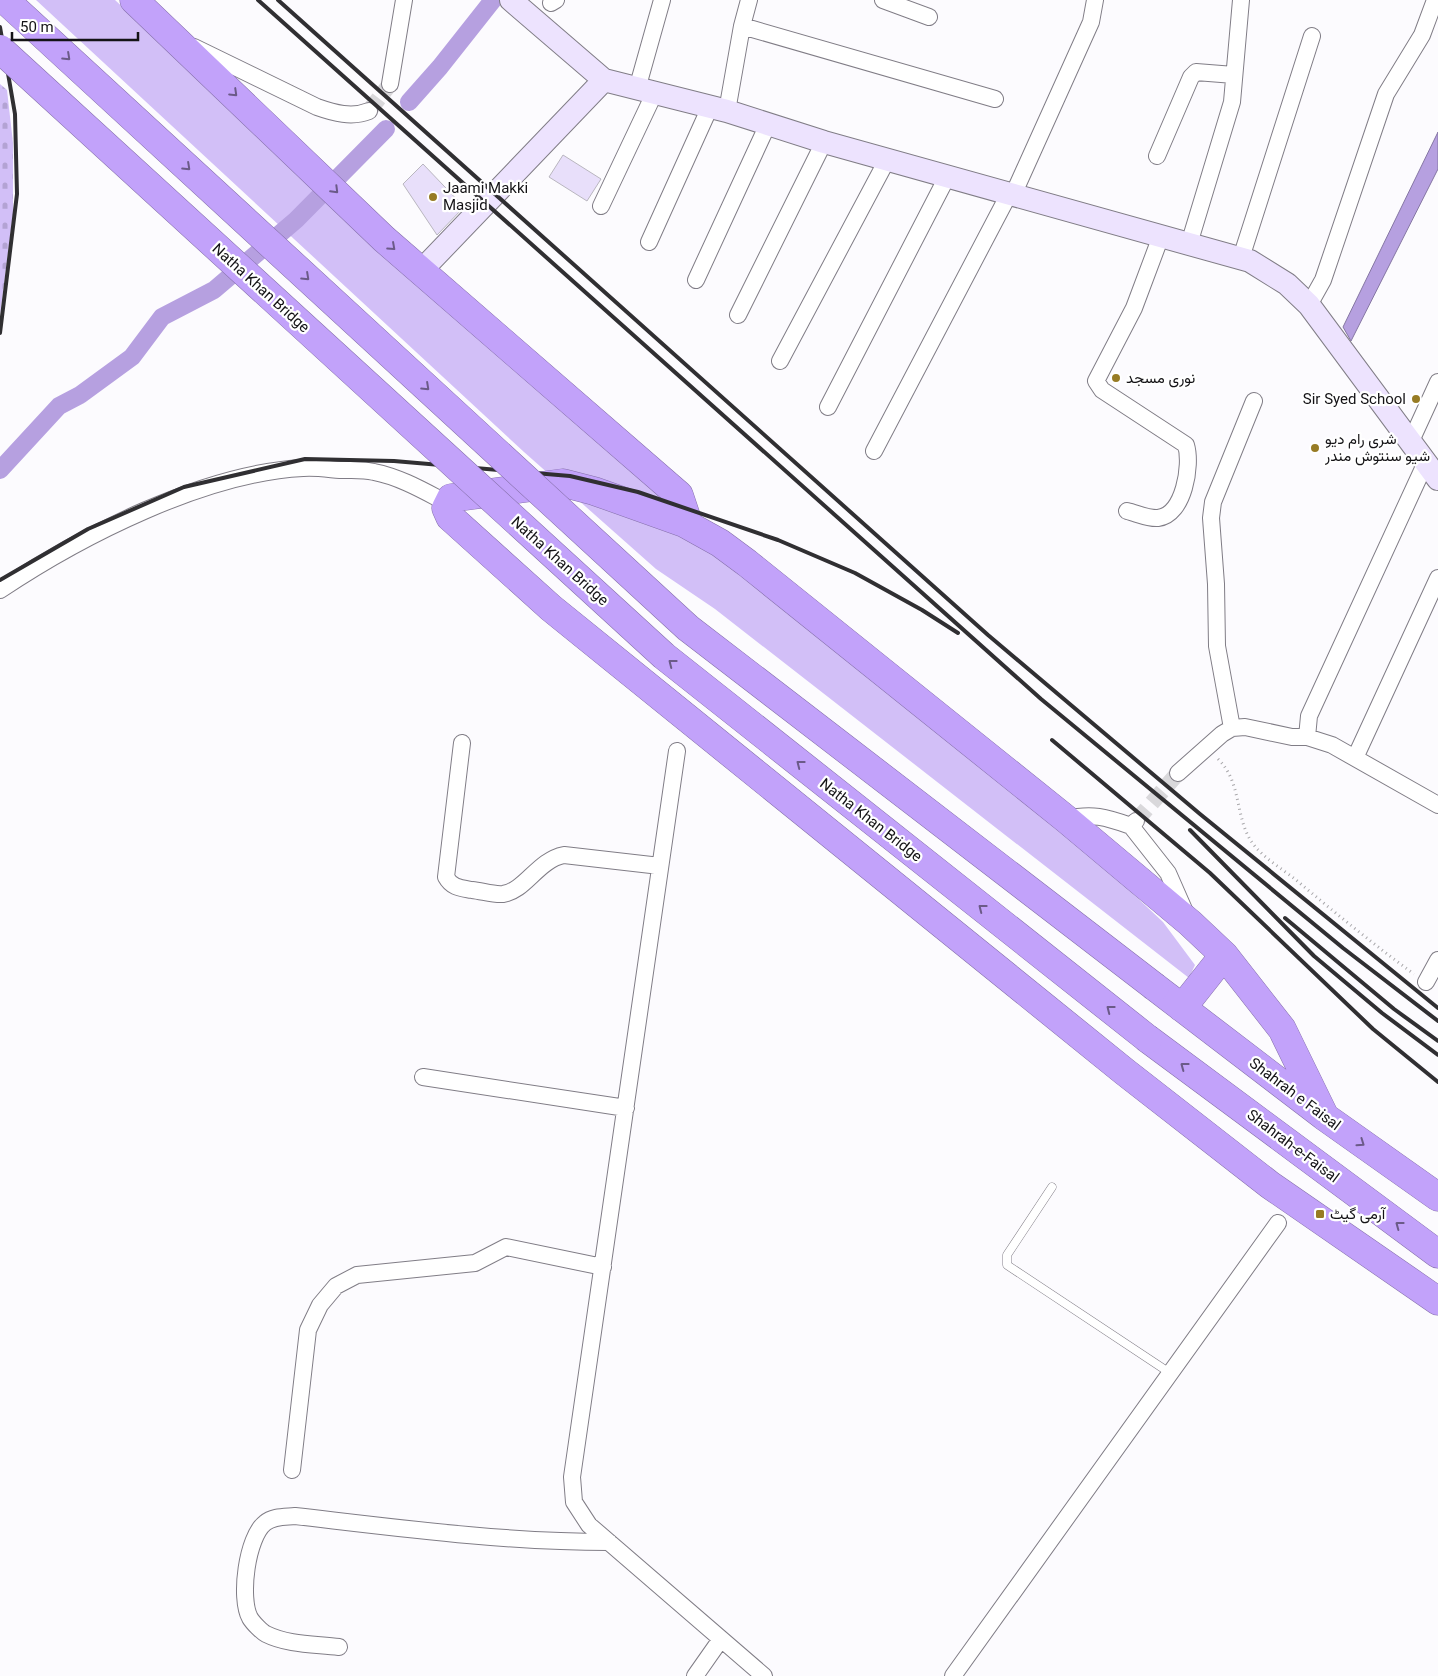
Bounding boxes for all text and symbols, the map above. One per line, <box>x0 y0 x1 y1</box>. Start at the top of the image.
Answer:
scale bar <box>12 10 139 42</box>
text: 50 m <box>20 18 54 36</box>
one-way arrow <box>62 51 71 60</box>
one-way arrow <box>228 87 237 96</box>
one-way arrow <box>181 161 190 170</box>
place label: Jaami Makki Masjid <box>443 179 528 214</box>
one-way arrow <box>329 185 338 194</box>
marker: Jaami Makki Masjid <box>427 191 439 203</box>
street label: Natha Khan Bridge <box>209 240 313 336</box>
one-way arrow <box>387 241 396 250</box>
one-way arrow <box>301 271 310 280</box>
place label: نوری مسجد <box>1126 369 1195 388</box>
marker: نوری مسجد <box>1110 372 1122 384</box>
one-way arrow <box>420 381 429 390</box>
place label: Sir Syed School <box>1303 390 1406 408</box>
marker: Sir Syed School <box>1410 393 1422 405</box>
place label: شری رام دیو شیو سنتوش مندر <box>1324 430 1430 466</box>
marker: شری رام دیو شیو سنتوش مندر <box>1309 442 1321 454</box>
street label: Natha Khan Bridge <box>508 513 612 609</box>
one-way arrow <box>669 659 678 668</box>
one-way arrow <box>797 761 806 769</box>
street label: Natha Khan Bridge <box>816 775 926 865</box>
one-way arrow <box>979 905 988 913</box>
one-way arrow <box>1107 1006 1116 1014</box>
street label: Shahrah e Faisal <box>1246 1054 1344 1134</box>
one-way arrow <box>1181 1063 1190 1071</box>
street label: Shahrah-e-Faisal <box>1243 1106 1343 1186</box>
one-way arrow <box>1355 1137 1365 1146</box>
place label: آرمی گیٹ <box>1330 1205 1387 1224</box>
marker: آرمی گیٹ <box>1314 1208 1326 1220</box>
one-way arrow <box>1395 1222 1405 1231</box>

